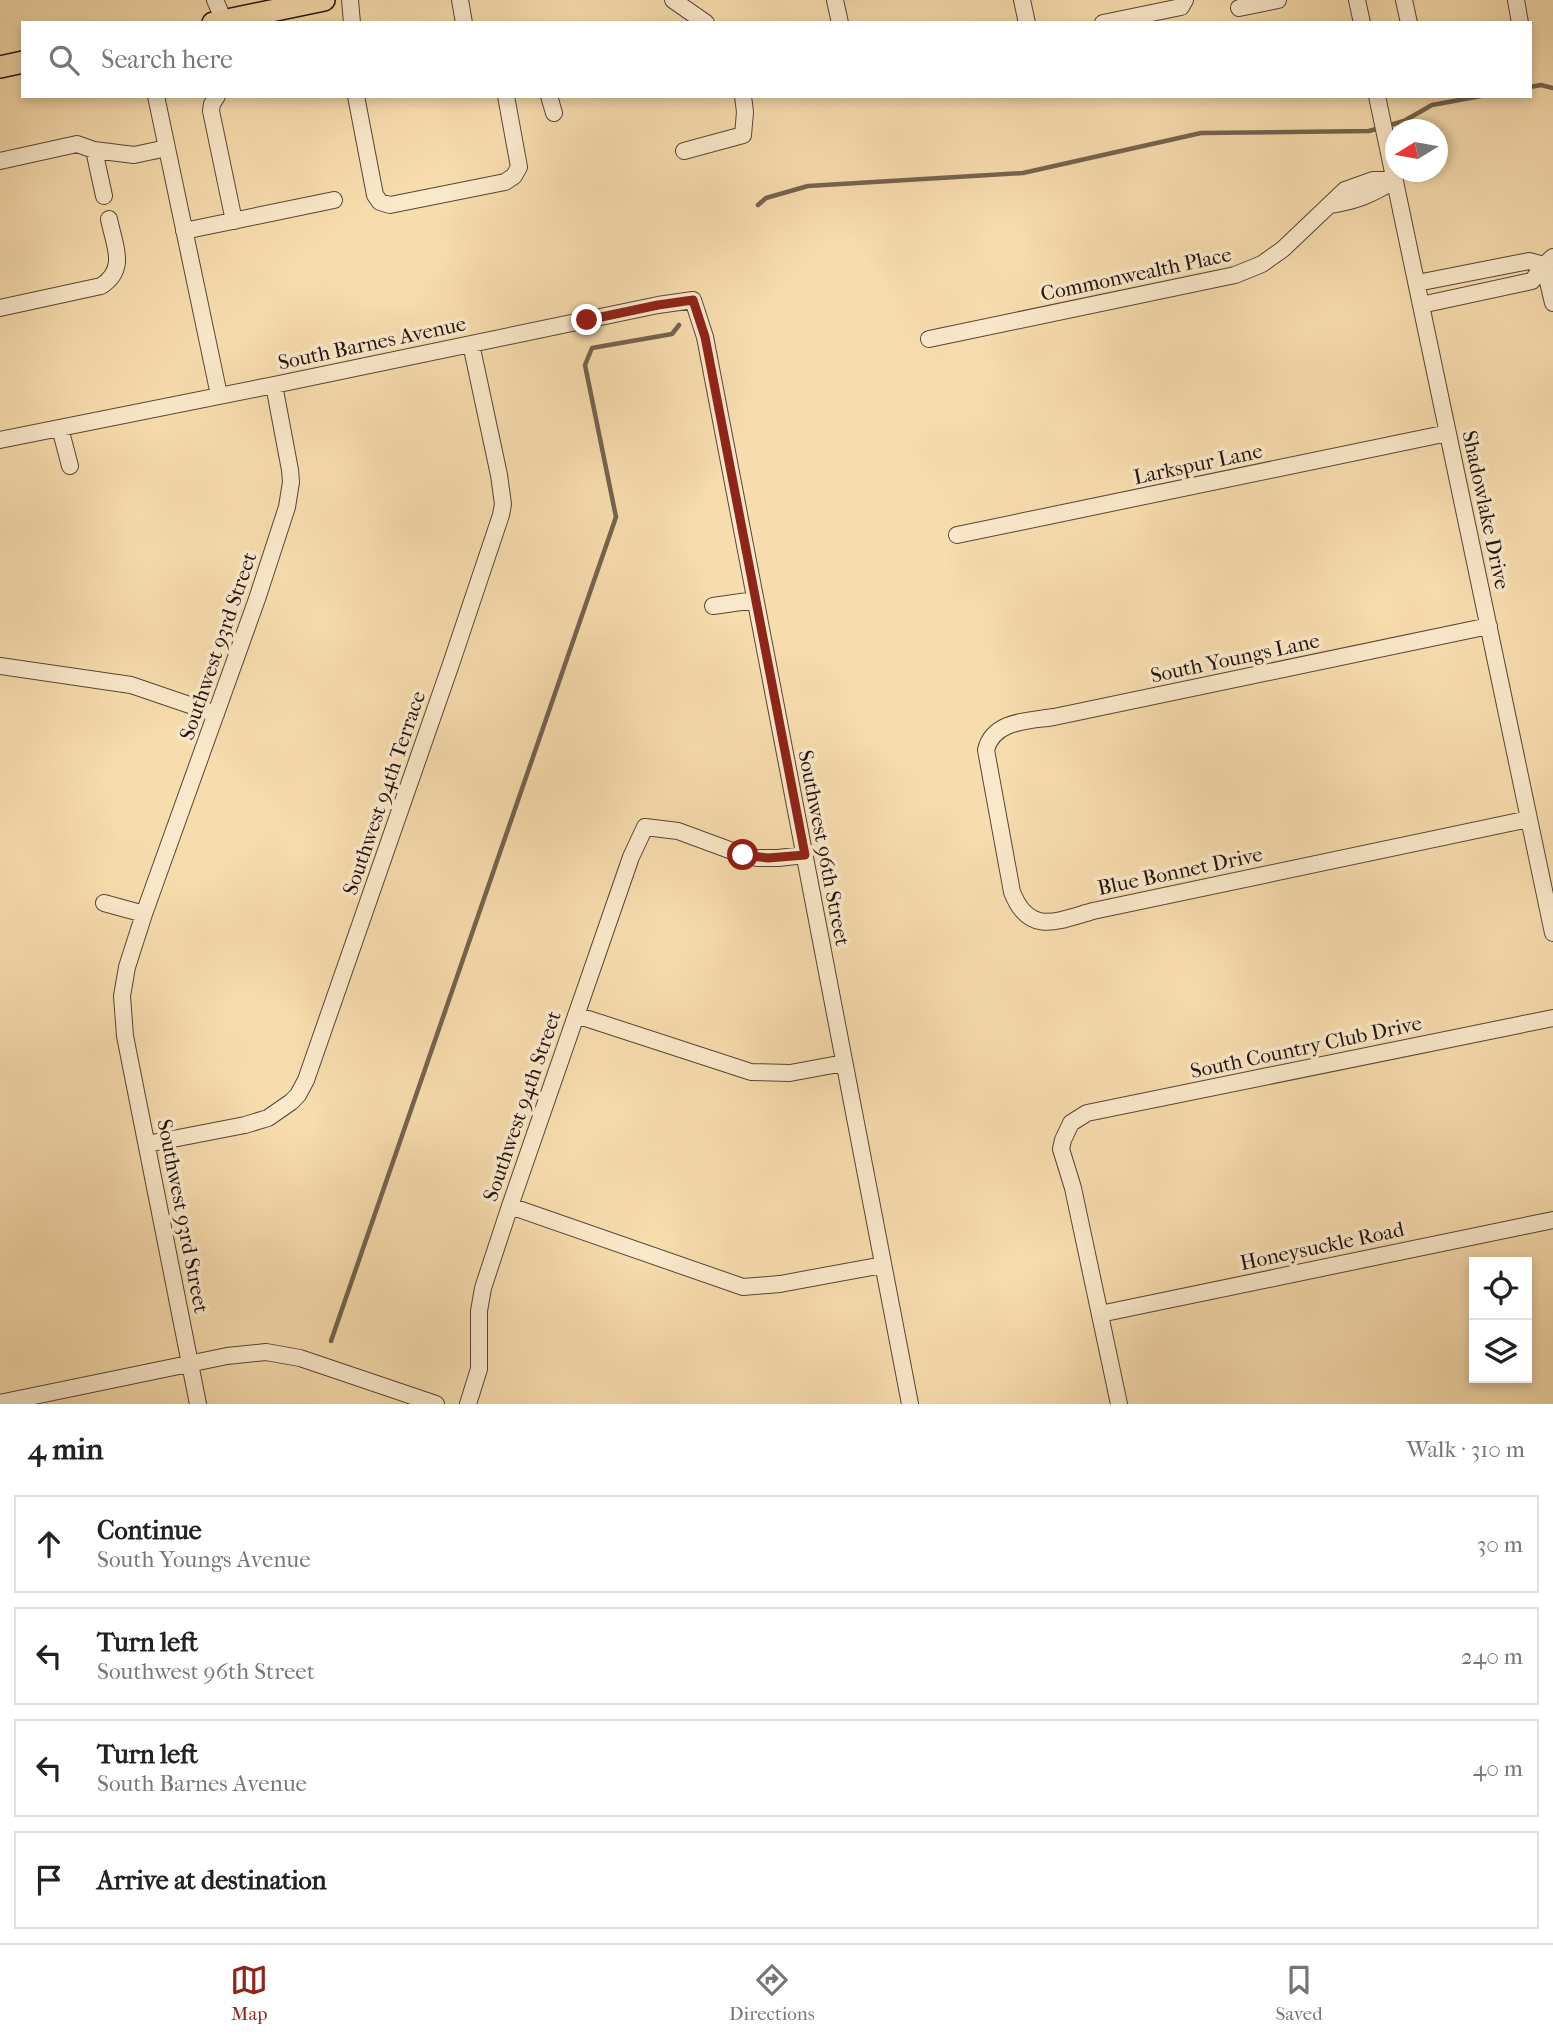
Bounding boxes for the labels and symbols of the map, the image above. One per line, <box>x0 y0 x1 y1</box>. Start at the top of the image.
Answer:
north arrow <box>1385 119 1448 182</box>
street label: Commonwealth Place <box>1038 242 1234 306</box>
route end <box>571 304 602 335</box>
street label: South Barnes Avenue <box>276 311 468 375</box>
street label: Shadowlake Drive <box>1457 428 1515 592</box>
street label: Larkspur Lane <box>1131 439 1265 489</box>
street label: Southwest 93rd Street <box>175 548 262 743</box>
street label: South Youngs Lane <box>1148 628 1322 688</box>
street label: Southwest 94th Terrace <box>338 688 430 898</box>
street label: Southwest 96th Street <box>793 748 855 948</box>
route start <box>727 839 758 870</box>
street label: Blue Bonnet Drive <box>1095 842 1265 900</box>
street label: Southwest 94th Street <box>478 1007 566 1204</box>
street label: South Country Club Drive <box>1188 1011 1424 1083</box>
street label: Southwest 93rd Street <box>152 1117 214 1315</box>
street label: Honeysuckle Road <box>1238 1217 1407 1275</box>

